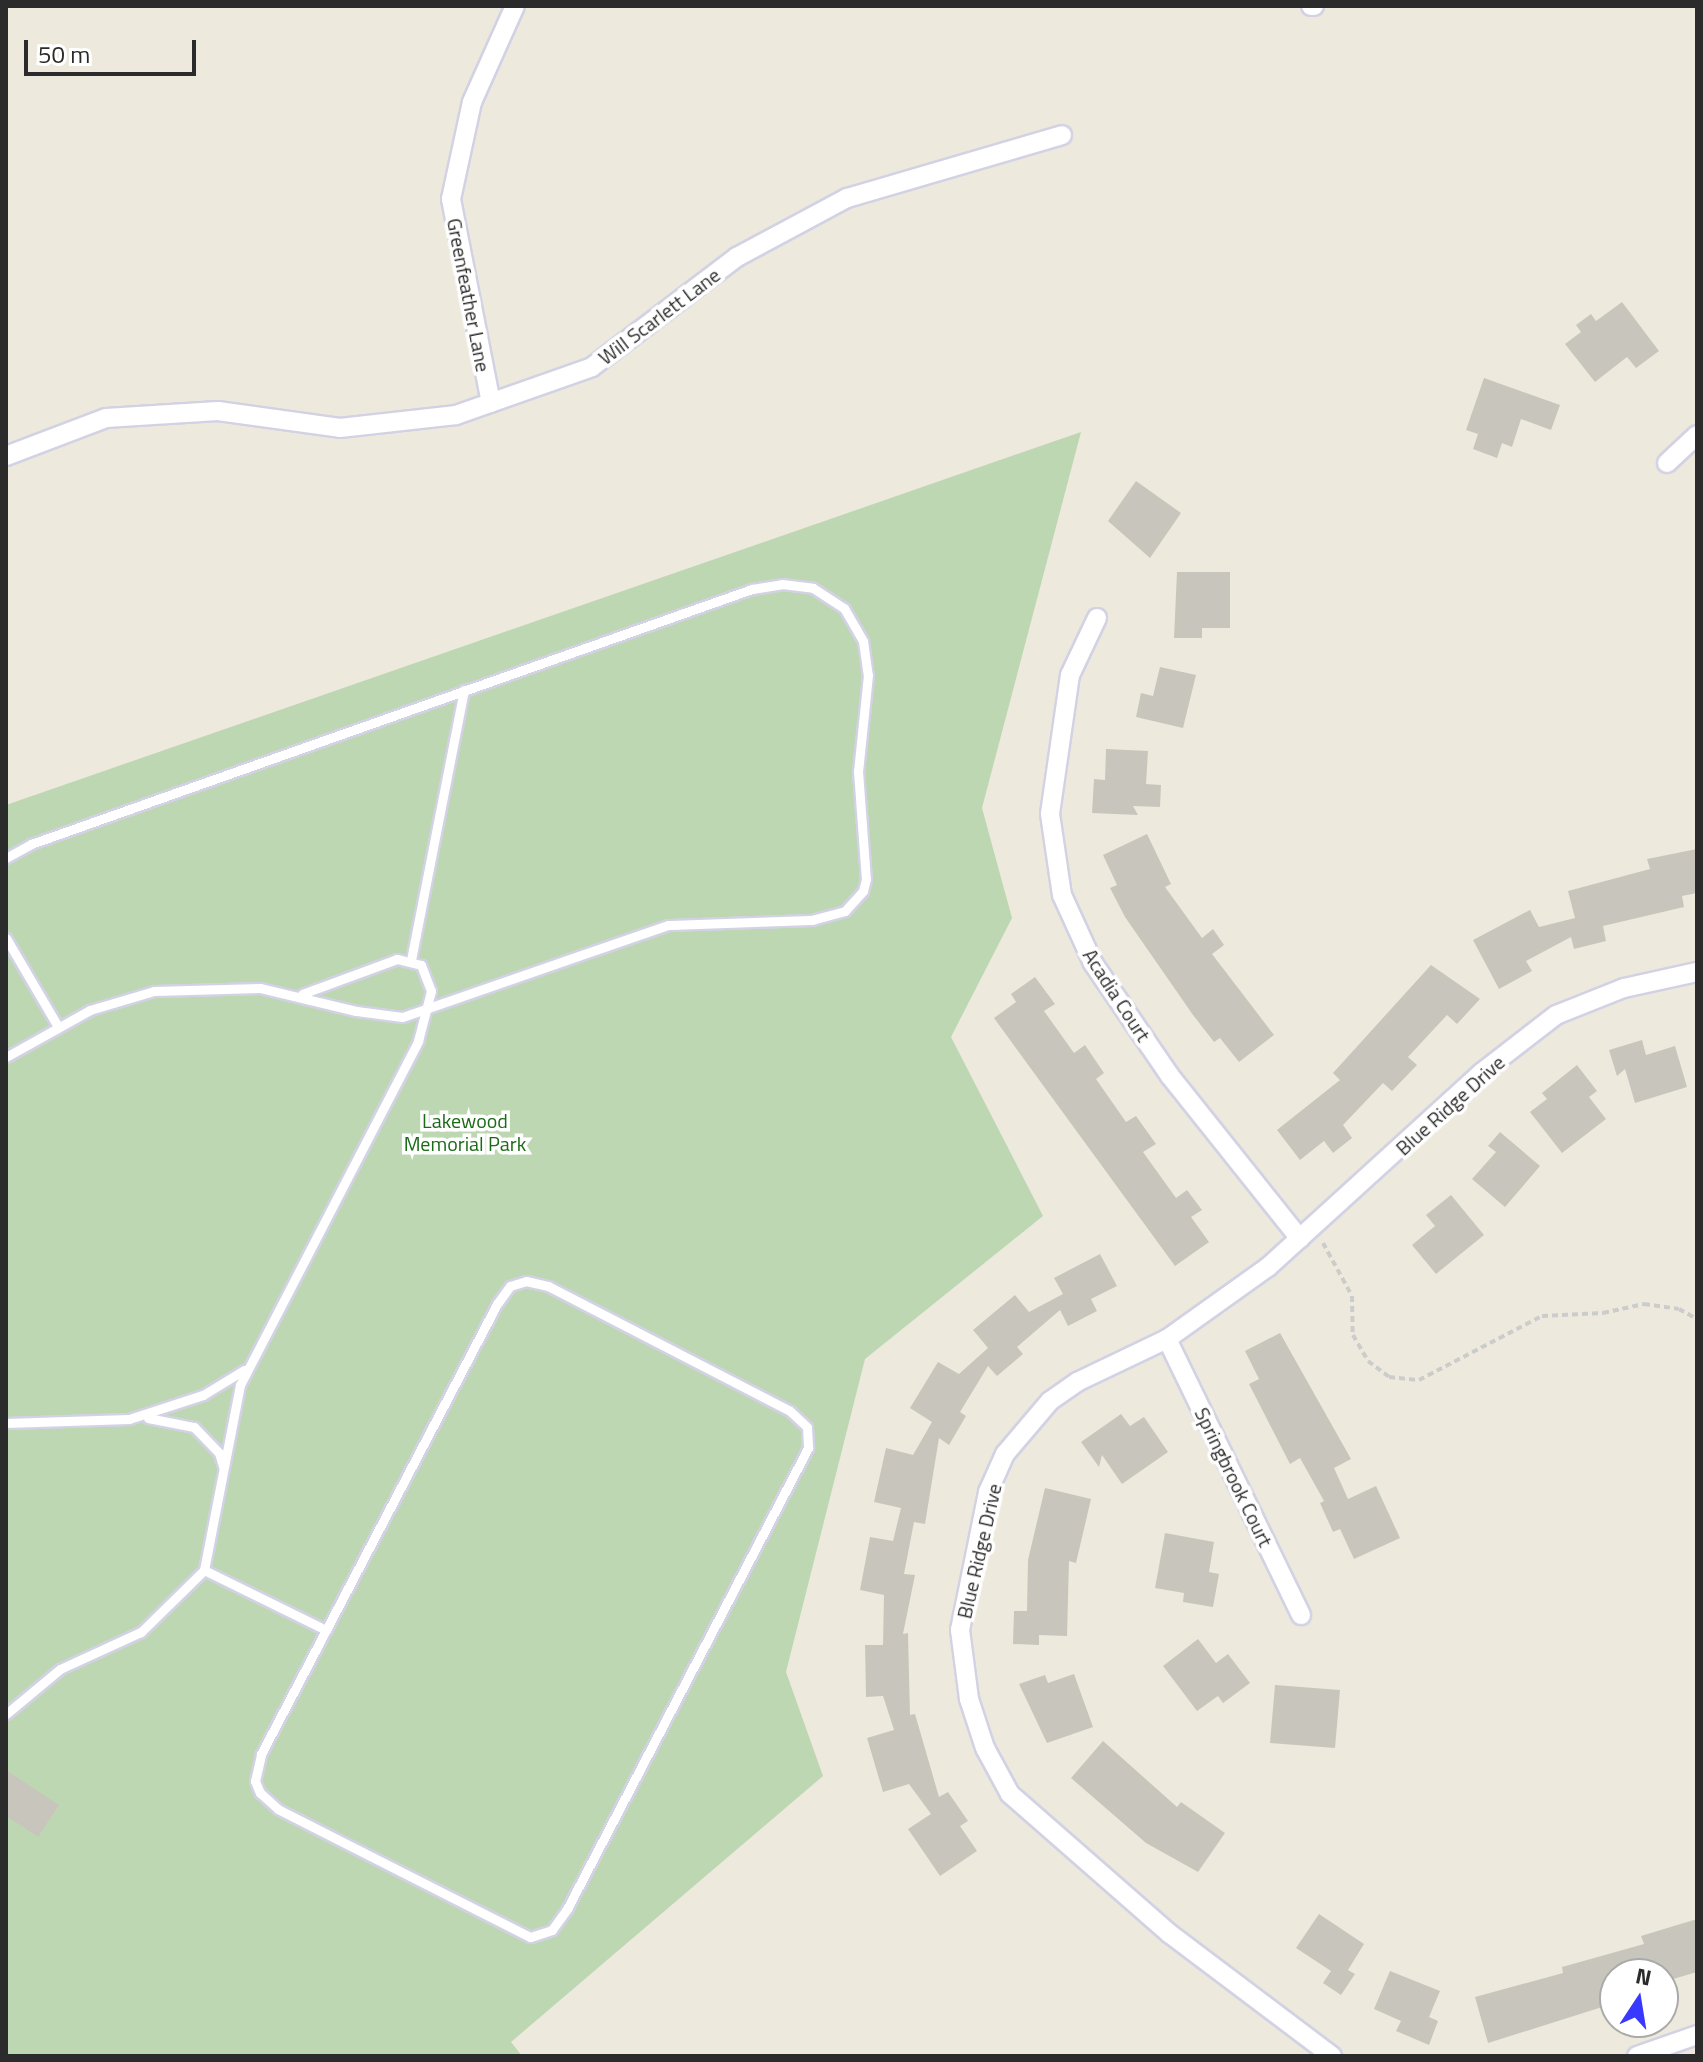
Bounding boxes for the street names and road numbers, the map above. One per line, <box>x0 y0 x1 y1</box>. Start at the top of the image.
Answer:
street label: Greenfeather Lane <box>442 216 496 374</box>
street label: Will Scarlett Lane <box>594 263 724 369</box>
street label: Acadia Court <box>1078 944 1156 1046</box>
street label: Blue Ridge Drive <box>1391 1050 1509 1160</box>
street label: Springbrook Court <box>1190 1404 1278 1550</box>
street label: Blue Ridge Drive <box>952 1481 1006 1621</box>

